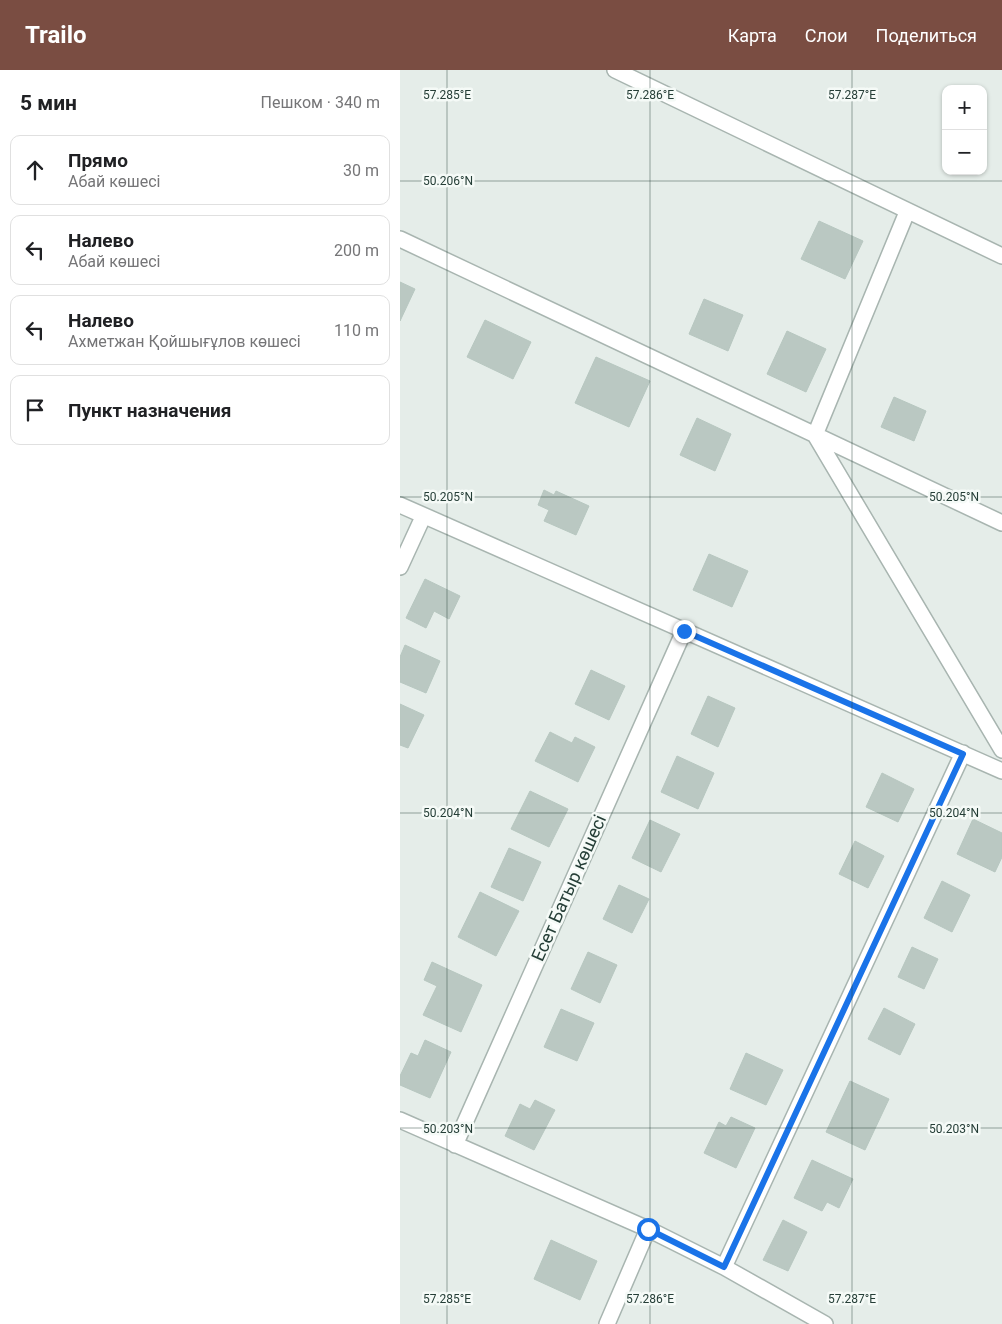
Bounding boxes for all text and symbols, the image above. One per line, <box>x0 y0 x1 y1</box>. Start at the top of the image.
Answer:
text: Trailo <box>25 21 87 49</box>
text: Карта <box>728 25 777 46</box>
text: Слои <box>805 25 848 46</box>
text: Поделиться <box>876 25 977 46</box>
map controls <box>942 85 987 175</box>
button: + <box>942 85 987 130</box>
text: 57.285°E <box>423 88 471 102</box>
text: 57.286°E <box>626 88 674 102</box>
text: 57.287°E <box>828 88 876 102</box>
text: 5 мин <box>20 91 77 115</box>
text: Пешком · 340 m <box>261 93 380 112</box>
button: − <box>942 130 987 175</box>
text: Прямо <box>68 149 128 172</box>
icon: ahead <box>21 156 49 184</box>
text: 30 m <box>343 161 379 180</box>
text: Абай көшесі <box>68 172 161 191</box>
text: 50.206°N <box>423 174 473 188</box>
text: Налево <box>68 229 134 252</box>
icon: left <box>21 236 49 264</box>
text: 200 m <box>334 241 379 260</box>
text: Абай көшесі <box>68 252 161 271</box>
text: Налево <box>68 309 134 332</box>
icon: left <box>21 316 49 344</box>
text: 110 m <box>334 321 379 340</box>
text: Ахметжан Қойшығұлов көшесі <box>68 332 301 351</box>
icon: arrive <box>21 396 49 424</box>
text: Пункт назначения <box>68 399 231 422</box>
text: 50.205°N <box>423 490 473 504</box>
text: 50.205°N <box>929 490 979 504</box>
route end <box>673 620 696 643</box>
text: 50.204°N <box>423 806 473 820</box>
text: 50.204°N <box>929 806 979 820</box>
street label: Есет Батыр көшесі <box>527 811 610 964</box>
text: 50.203°N <box>423 1122 473 1136</box>
text: 50.203°N <box>929 1122 979 1136</box>
route start <box>637 1218 660 1241</box>
text: 57.285°E <box>423 1292 471 1306</box>
text: 57.286°E <box>626 1292 674 1306</box>
text: 57.287°E <box>828 1292 876 1306</box>

